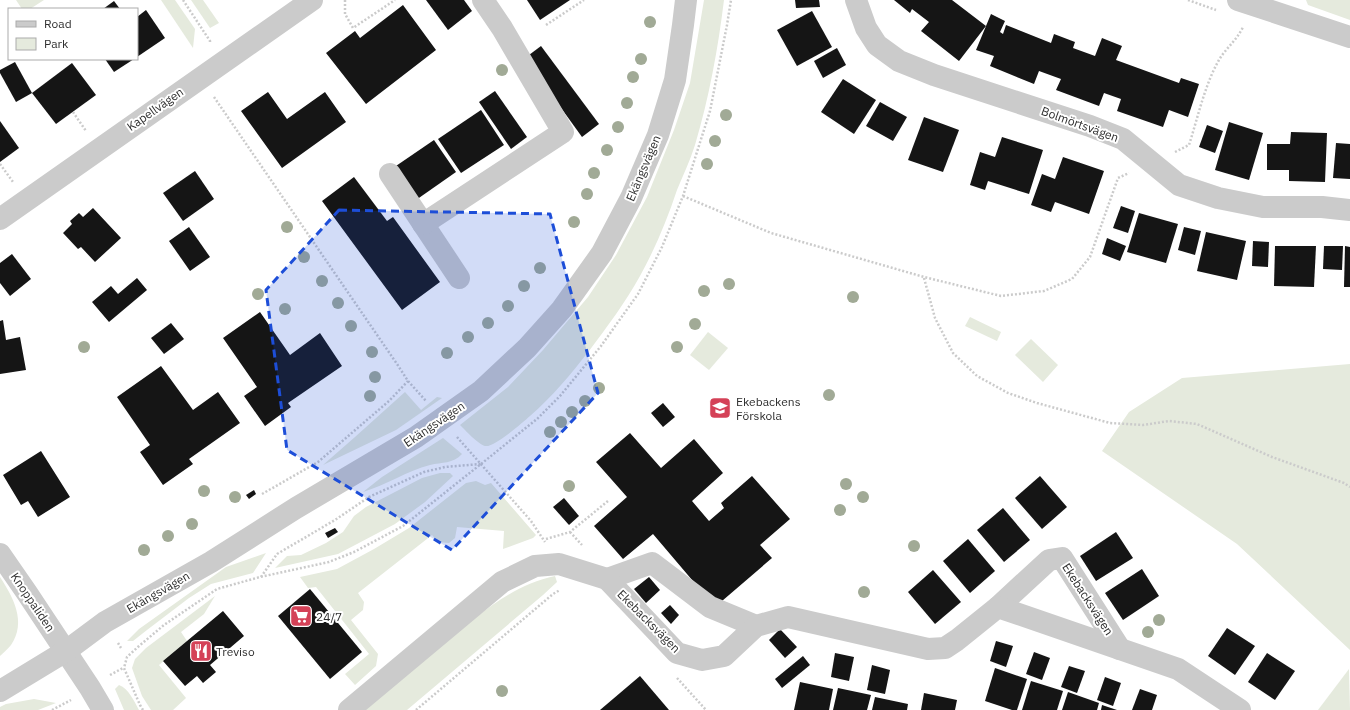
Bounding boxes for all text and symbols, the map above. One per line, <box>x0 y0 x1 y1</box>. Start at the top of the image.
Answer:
legend <box>8 8 138 60</box>
text: Road <box>44 16 72 31</box>
text: Park <box>44 36 69 51</box>
street label: Kapellvägen <box>124 84 186 134</box>
street label: Bolmörtsvägen <box>1039 103 1121 145</box>
street label: Ekängsvägen <box>622 133 664 203</box>
place label: Ekebackens Förskola <box>736 394 801 423</box>
school or university icon: Ekebackens Förskola <box>707 395 733 421</box>
street label: Ekängsvägen <box>401 398 467 450</box>
street label: Ekebacksvägen <box>1059 560 1117 638</box>
street label: Ekängsvägen <box>124 568 192 616</box>
street label: Knoppaliden <box>8 570 58 634</box>
street label: Ekebacksvägen <box>614 586 684 656</box>
supermarket icon: 24/7 <box>288 603 314 629</box>
place label: 24/7 <box>316 609 342 624</box>
restaurant icon: Treviso <box>188 638 214 664</box>
place label: Treviso <box>216 644 255 659</box>

